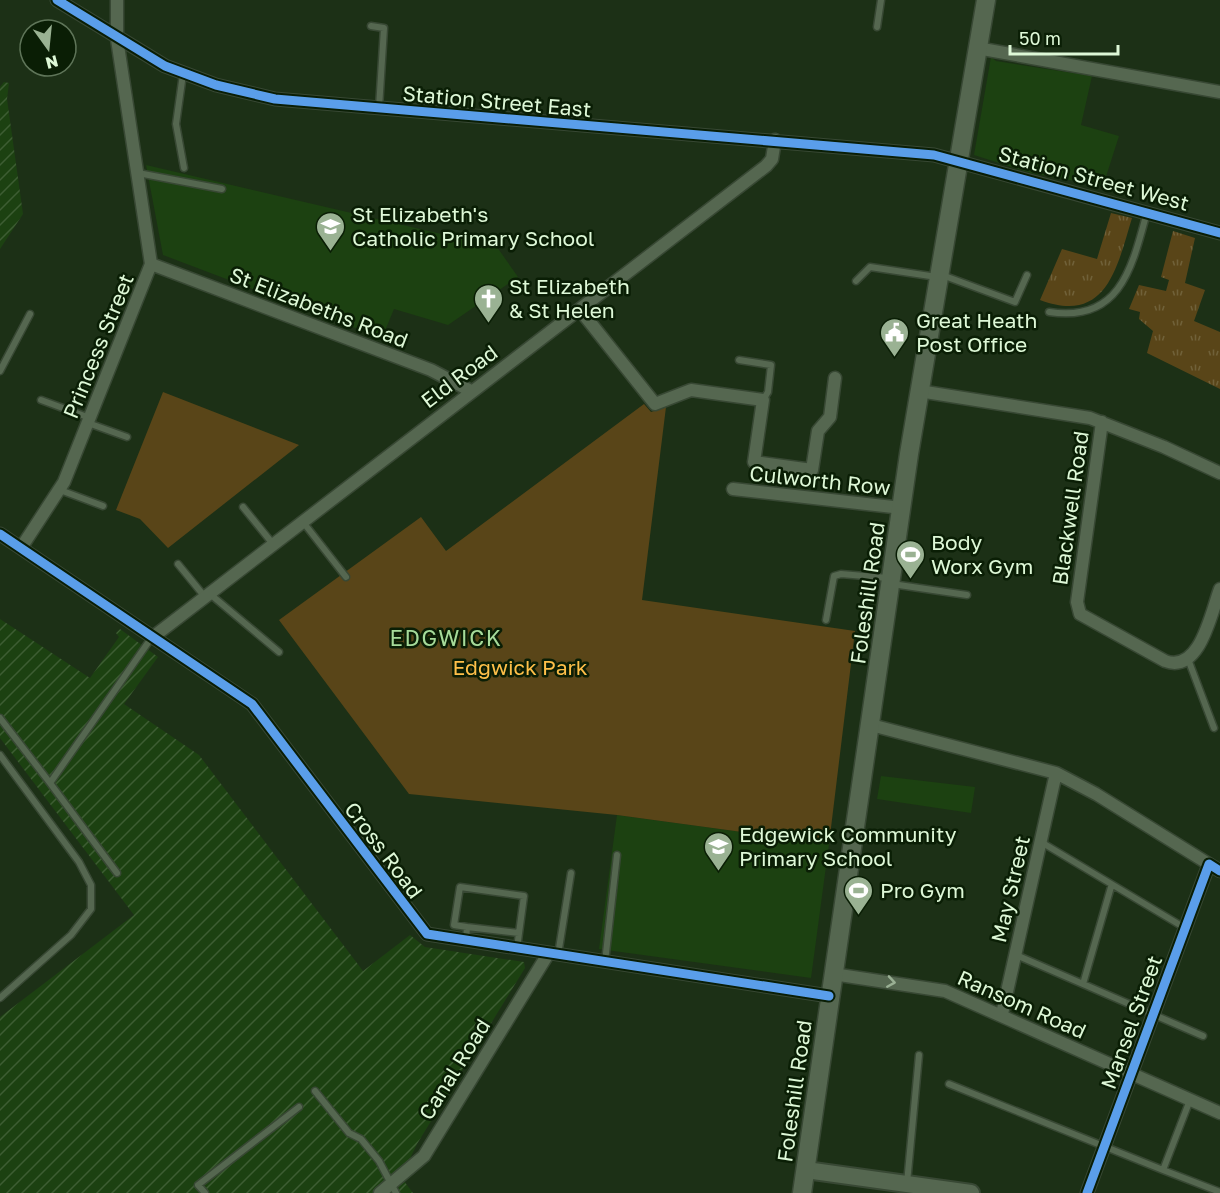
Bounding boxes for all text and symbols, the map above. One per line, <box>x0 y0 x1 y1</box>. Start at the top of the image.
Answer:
north arrow <box>18 18 78 78</box>
scale bar <box>1010 18 1118 56</box>
text: 50 m <box>1019 27 1061 49</box>
text: N <box>43 51 60 74</box>
street label: Station Street East <box>402 80 592 122</box>
street label: Station Street West <box>996 140 1192 216</box>
place label: St Elizabeth's Catholic Primary School <box>352 201 594 251</box>
school or university icon: St Elizabeth's Catholic Primary School <box>315 210 347 252</box>
street label: St Elizabeths Road <box>226 261 412 353</box>
street label: Princess Street <box>57 270 139 422</box>
place label: St Elizabeth & St Helen <box>509 273 630 323</box>
church icon: St Elizabeth & St Helen <box>472 282 504 324</box>
place label: Great Heath Post Office <box>916 307 1037 357</box>
public building icon: Great Heath Post Office <box>879 316 911 358</box>
street label: Eld Road <box>416 339 502 413</box>
street label: Blackwell Road <box>1046 429 1094 587</box>
street label: Culworth Row <box>748 460 892 500</box>
street label: Foleshill Road <box>844 520 890 666</box>
place label: Body Worx Gym <box>931 529 1033 579</box>
sports icon: Body Worx Gym <box>894 538 926 580</box>
district label: EDGWICK <box>390 624 502 651</box>
park label: Edgwick Park <box>452 654 588 680</box>
street label: Cross Road <box>339 797 429 903</box>
place label: Edgewick Community Primary School <box>739 821 957 871</box>
school or university icon: Edgewick Community Primary School <box>702 830 734 872</box>
street label: May Street <box>985 833 1035 945</box>
sports icon: Pro Gym <box>843 874 875 916</box>
place label: Pro Gym <box>880 877 965 903</box>
street label: Mansel Street <box>1095 952 1167 1092</box>
street label: Ransom Road <box>954 964 1090 1044</box>
one-way arrow <box>886 976 895 988</box>
street label: Canal Road <box>413 1014 495 1124</box>
street label: Foleshill Road <box>771 1018 817 1164</box>

